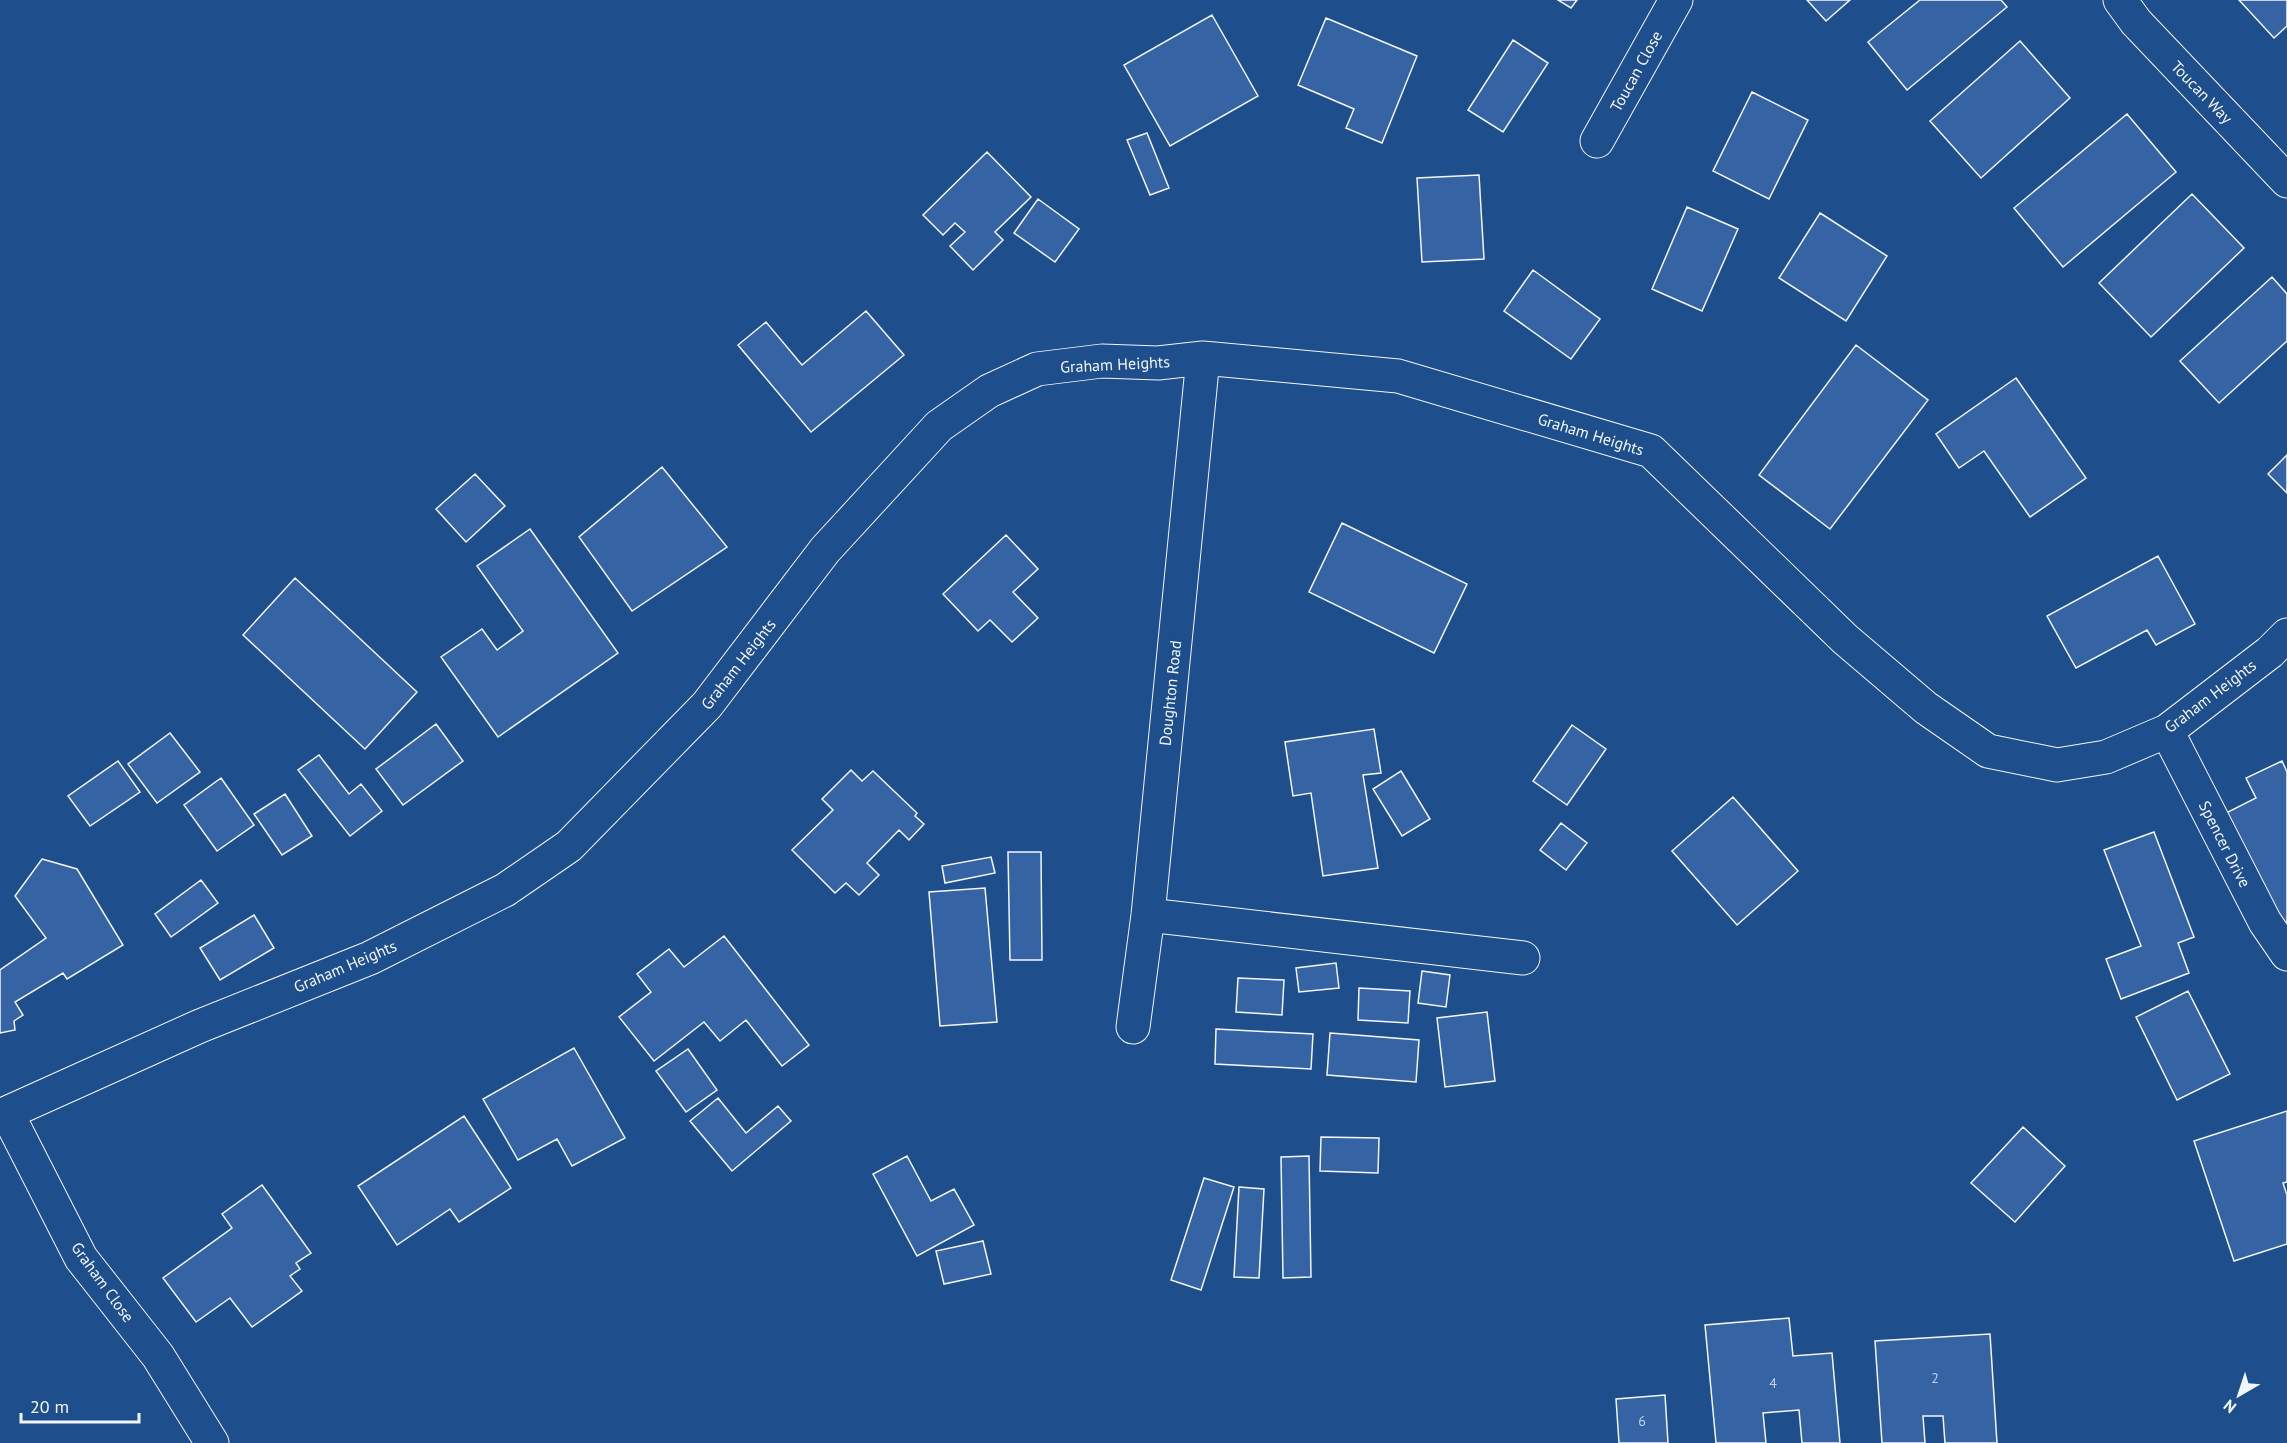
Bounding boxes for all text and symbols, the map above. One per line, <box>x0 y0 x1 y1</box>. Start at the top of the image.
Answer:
street label: Toucan Close <box>1606 27 1666 115</box>
street label: Toucan Way <box>2167 56 2237 128</box>
street label: Graham Heights <box>1060 351 1171 377</box>
street label: Graham Heights <box>1536 408 1647 460</box>
street label: Graham Heights <box>696 614 780 713</box>
street label: Doughton Road <box>1155 639 1185 747</box>
street label: Graham Heights <box>2160 655 2260 737</box>
street label: Spencer Drive <box>2195 797 2255 891</box>
street label: Graham Heights <box>291 935 400 997</box>
street label: Graham Close <box>67 1238 139 1326</box>
north arrow <box>2209 1365 2269 1425</box>
house number: 2 <box>1931 1369 1939 1387</box>
house number: 4 <box>1769 1374 1777 1392</box>
scale bar <box>21 1386 140 1424</box>
text: 20 m <box>30 1395 69 1418</box>
text: N <box>2219 1396 2240 1418</box>
house number: 6 <box>1638 1412 1646 1430</box>

